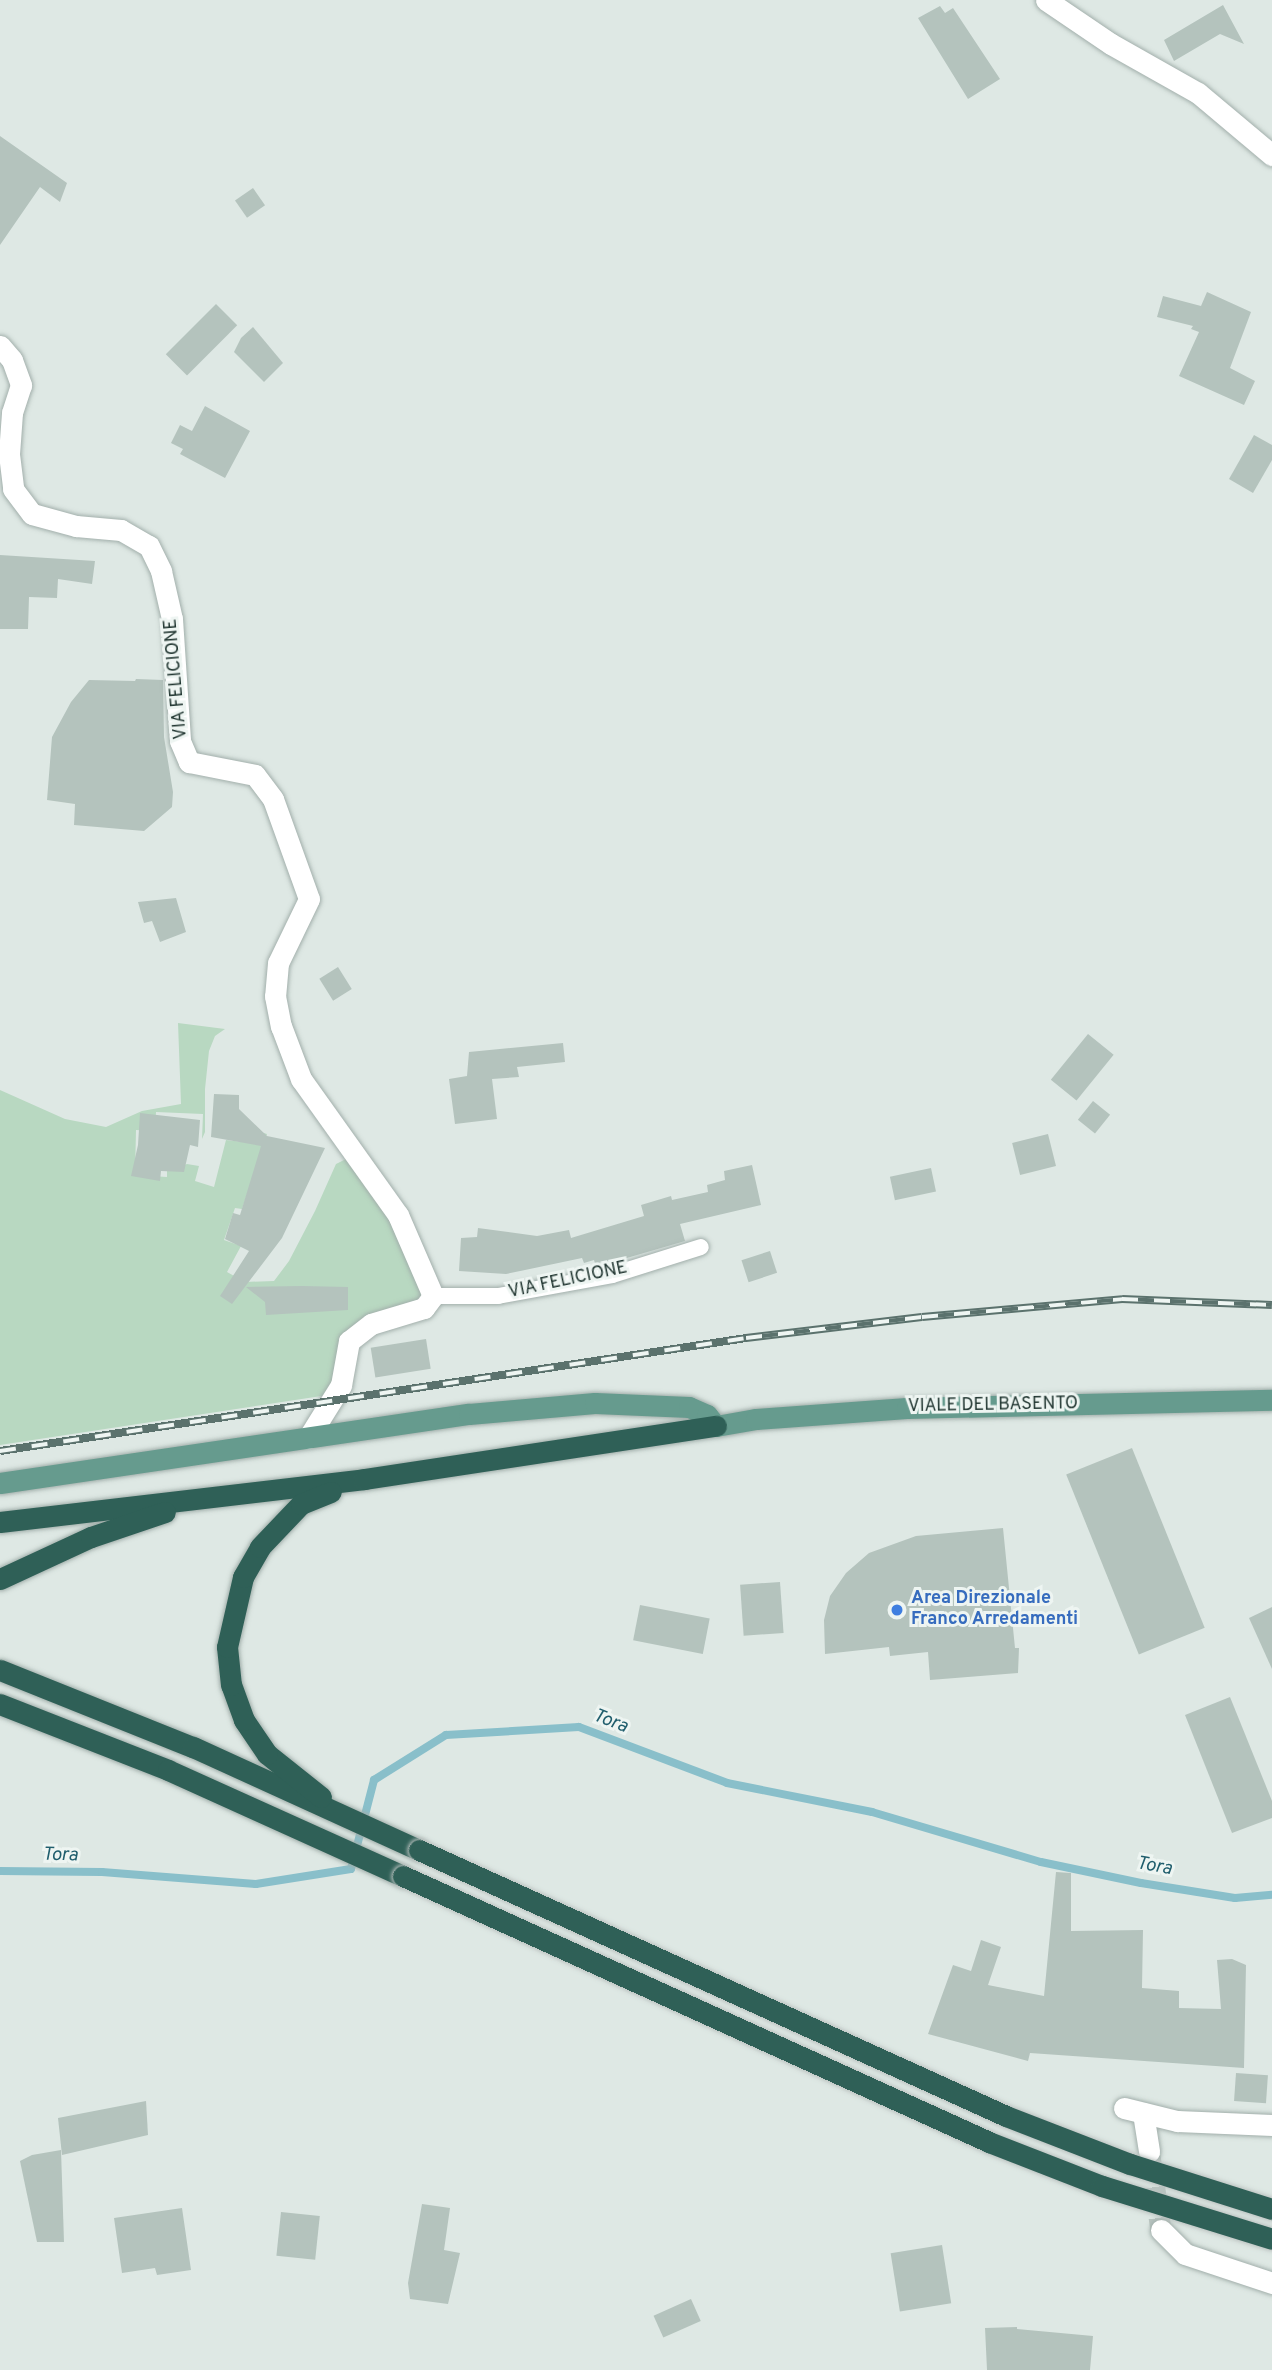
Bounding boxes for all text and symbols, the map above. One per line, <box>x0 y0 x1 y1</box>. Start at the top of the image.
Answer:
street label: VIA FELICIONE <box>161 617 193 741</box>
street label: VIA FELICIONE <box>506 1258 630 1304</box>
street label: VIALE DEL BASENTO <box>908 1394 1078 1418</box>
place label: Area Direzionale Franco Arredamenti <box>911 1589 1079 1632</box>
marker: Area Direzionale Franco Arredamenti <box>889 1602 905 1618</box>
water label: Tora <box>589 1705 631 1739</box>
water label: Tora <box>42 1844 78 1868</box>
water label: Tora <box>1135 1853 1173 1881</box>

